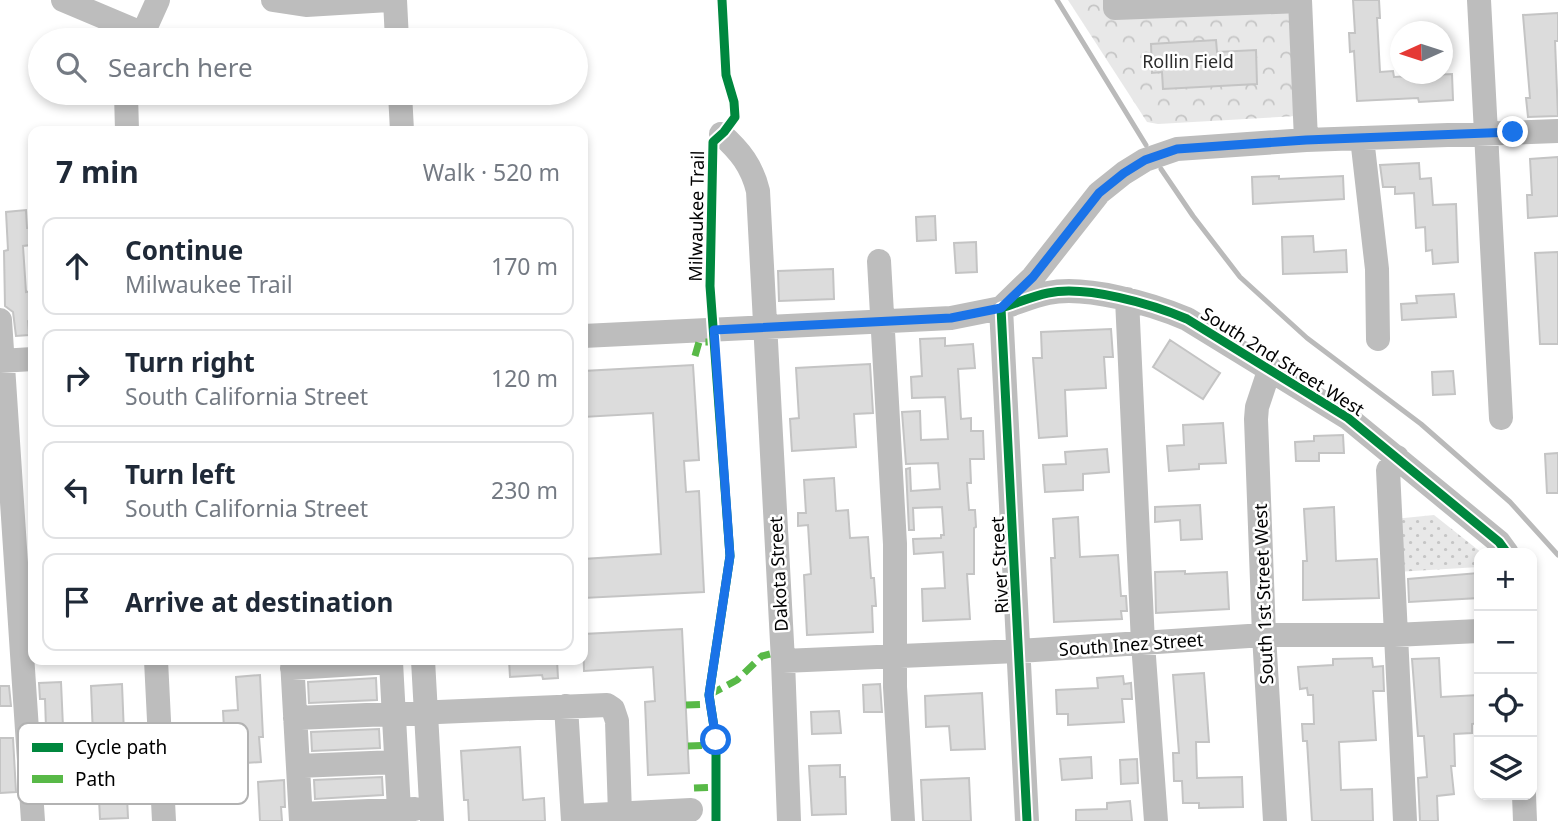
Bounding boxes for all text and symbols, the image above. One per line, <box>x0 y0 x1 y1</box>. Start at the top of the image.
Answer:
north arrow <box>1390 21 1453 84</box>
search box <box>28 28 588 105</box>
icon: search <box>52 48 90 86</box>
text: Search here <box>108 49 253 85</box>
park label: Rollin Field <box>1142 49 1234 73</box>
route end <box>1497 116 1528 147</box>
street label: Milwaukee Trail <box>683 150 709 282</box>
text: 7 min <box>56 151 139 192</box>
text: Walk · 520 m <box>423 156 560 188</box>
text: Continue <box>125 232 243 268</box>
icon: ahead <box>58 247 96 285</box>
text: 170 m <box>491 250 558 282</box>
text: Milwaukee Trail <box>125 268 293 300</box>
street label: South 2nd Street West <box>1197 301 1369 421</box>
text: Turn right <box>125 344 255 380</box>
icon: right <box>58 359 96 397</box>
text: 120 m <box>491 362 558 394</box>
text: South California Street <box>125 380 368 412</box>
text: Turn left <box>125 456 236 492</box>
icon: left <box>58 471 96 509</box>
text: 230 m <box>491 474 558 506</box>
text: South California Street <box>125 492 368 524</box>
street label: South 1st Street West <box>1248 503 1278 685</box>
street label: Dakota Street <box>763 515 793 632</box>
street label: River Street <box>984 515 1014 614</box>
map controls <box>1474 548 1537 800</box>
button: + <box>1474 548 1537 611</box>
icon: arrive <box>58 583 96 621</box>
text: Arrive at destination <box>125 584 394 620</box>
button: − <box>1474 611 1537 674</box>
street label: South Inez Street <box>1058 627 1205 661</box>
button: locate <box>1474 674 1537 737</box>
legend <box>18 723 248 804</box>
route start <box>700 724 731 755</box>
text: Cycle path <box>75 734 167 760</box>
button: layers <box>1474 737 1537 800</box>
text: Path <box>75 766 116 792</box>

